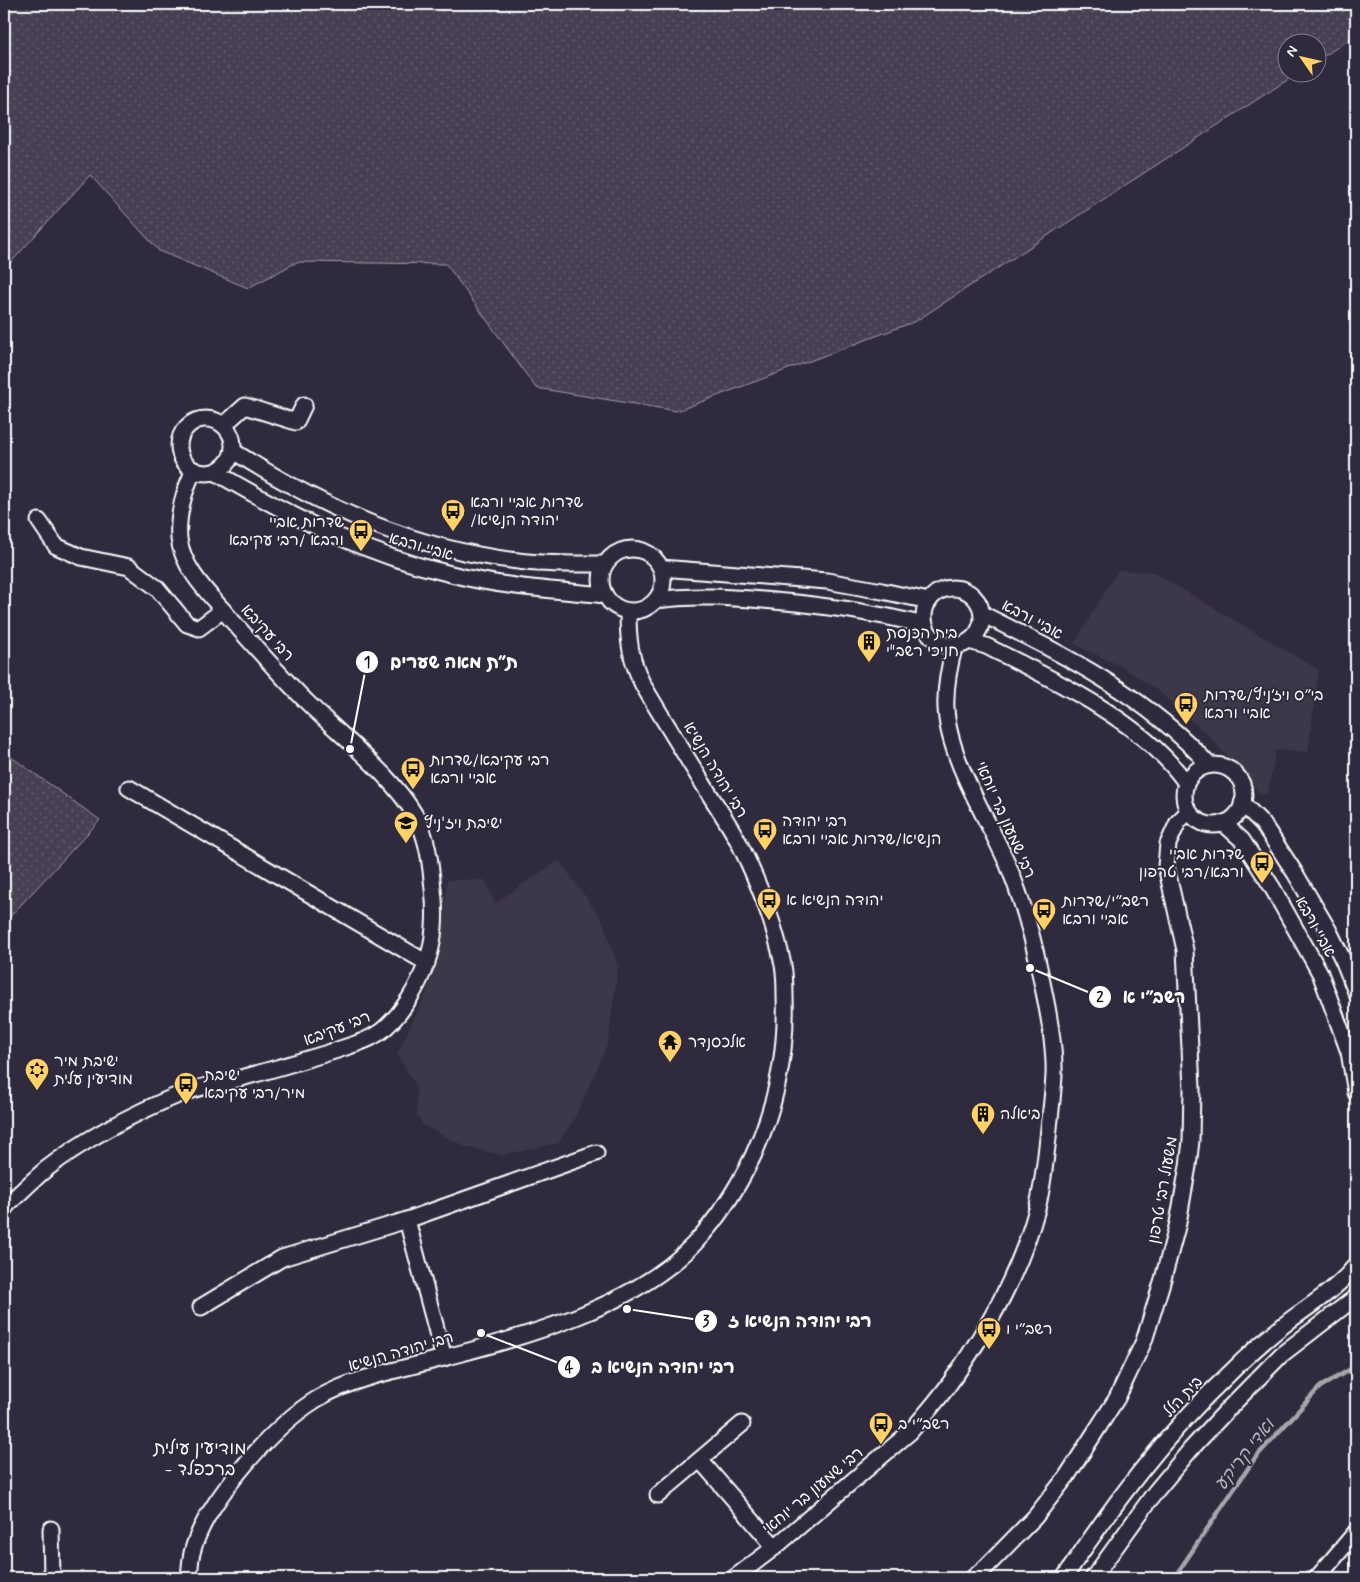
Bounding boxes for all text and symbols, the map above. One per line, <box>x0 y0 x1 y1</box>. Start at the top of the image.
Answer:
north arrow <box>1278 32 1328 82</box>
text: N <box>1282 42 1302 60</box>
place label: שדרות אביי ורבא /יהודה הנשיא <box>470 492 583 531</box>
bus stop icon: שדרות אביי ורבא /יהודה הנשיא <box>440 498 466 532</box>
place label: שדרות אביי ורבא /רבי עקיבא <box>229 512 344 551</box>
bus stop icon: שדרות אביי ורבא /רבי עקיבא <box>348 518 374 552</box>
street label: אביי ורבא <box>386 528 456 566</box>
street label: אביי ורבא <box>998 595 1066 645</box>
street label: רבי עקיבא <box>236 600 298 666</box>
place label: בית הכנסת חניכי רשב"י <box>886 623 959 662</box>
building icon: בית הכנסת חניכי רשב"י <box>856 629 882 663</box>
callout: ת״ת מאה שערים <box>355 645 528 678</box>
text: ת״ת מאה שערים <box>390 651 518 675</box>
text: 1 <box>364 653 370 673</box>
place label: בי״ס ויז׳ניץ/שדרות אביי ורבא <box>1203 685 1323 724</box>
bus stop icon: בי״ס ויז׳ניץ/שדרות אביי ורבא <box>1173 691 1199 725</box>
street label: רבי יהודה הנשיא <box>678 718 752 822</box>
place label: רבי עקיבא/שדרות אביי ורבא <box>429 750 549 789</box>
bus stop icon: רבי עקיבא/שדרות אביי ורבא <box>400 756 426 790</box>
street label: רבי שמעון בר יוחאי <box>970 758 1040 882</box>
school or university icon: ישיבת ויז'ניץ <box>393 810 419 844</box>
place label: רבי יהודה הנשיא/שדרות אביי ורבא <box>782 811 942 850</box>
place label: ישיבת ויז'ניץ <box>424 813 502 834</box>
bus stop icon: רבי יהודה הנשיא/שדרות אביי ורבא <box>752 817 778 851</box>
place label: שדרות אביי ורבא/רבי טרפון <box>1139 844 1244 883</box>
bus stop icon: שדרות אביי ורבא/רבי טרפון <box>1249 850 1275 884</box>
bus stop icon: יהודה הנשיא א <box>756 887 782 921</box>
place label: יהודה הנשיא א <box>786 890 883 911</box>
place label: רשב״י/שדרות אביי ורבא <box>1061 891 1149 930</box>
street label: אביי ורבא <box>1290 893 1340 961</box>
bus stop icon: רשב״י/שדרות אביי ורבא <box>1031 897 1057 931</box>
callout: רשב״י א <box>1087 981 1195 1014</box>
text: רשב״י א <box>1123 986 1185 1010</box>
text: 2 <box>1096 988 1104 1008</box>
street label: רבי עקיבא <box>301 1007 373 1051</box>
temple icon: אלכסנדר <box>657 1029 683 1063</box>
place label: אלכסנדר <box>688 1032 746 1053</box>
place label: ישיבת מיר מודיעין עלית <box>53 1051 133 1090</box>
synagogue icon: ישיבת מיר מודיעין עלית <box>24 1057 50 1091</box>
place label: ישיבת מיר/רבי עקיבא <box>203 1065 305 1104</box>
bus stop icon: ישיבת מיר/רבי עקיבא <box>173 1071 199 1105</box>
building icon: ביאלה <box>970 1101 996 1135</box>
place label: ביאלה <box>1000 1104 1041 1125</box>
street label: משעול רבי טרפון <box>1143 1135 1183 1245</box>
callout: רבי יהודה הנשיא ז <box>694 1304 882 1337</box>
text: רבי יהודה הנשיא ז <box>728 1310 872 1334</box>
text: 3 <box>703 1312 710 1332</box>
bus stop icon: רשב״י ו <box>976 1316 1002 1350</box>
place label: רשב״י ו <box>1006 1319 1052 1340</box>
street label: רבי יהודה הנשיא <box>346 1327 456 1377</box>
callout: רבי יהודה הנשיא ב <box>556 1350 745 1383</box>
text: רבי יהודה הנשיא ב <box>590 1356 735 1380</box>
text: 4 <box>565 1358 574 1378</box>
street label: בית הלל <box>1158 1372 1208 1422</box>
bus stop icon: רשב״י ב <box>868 1411 894 1445</box>
place label: רשב״י ב <box>898 1414 950 1435</box>
water label: ואדי קריקע <box>1210 1414 1281 1496</box>
district label: מודיעין עילית - ברכפלד <box>152 1437 247 1482</box>
street label: רבי שמעון בר יוחאי <box>758 1443 868 1539</box>

